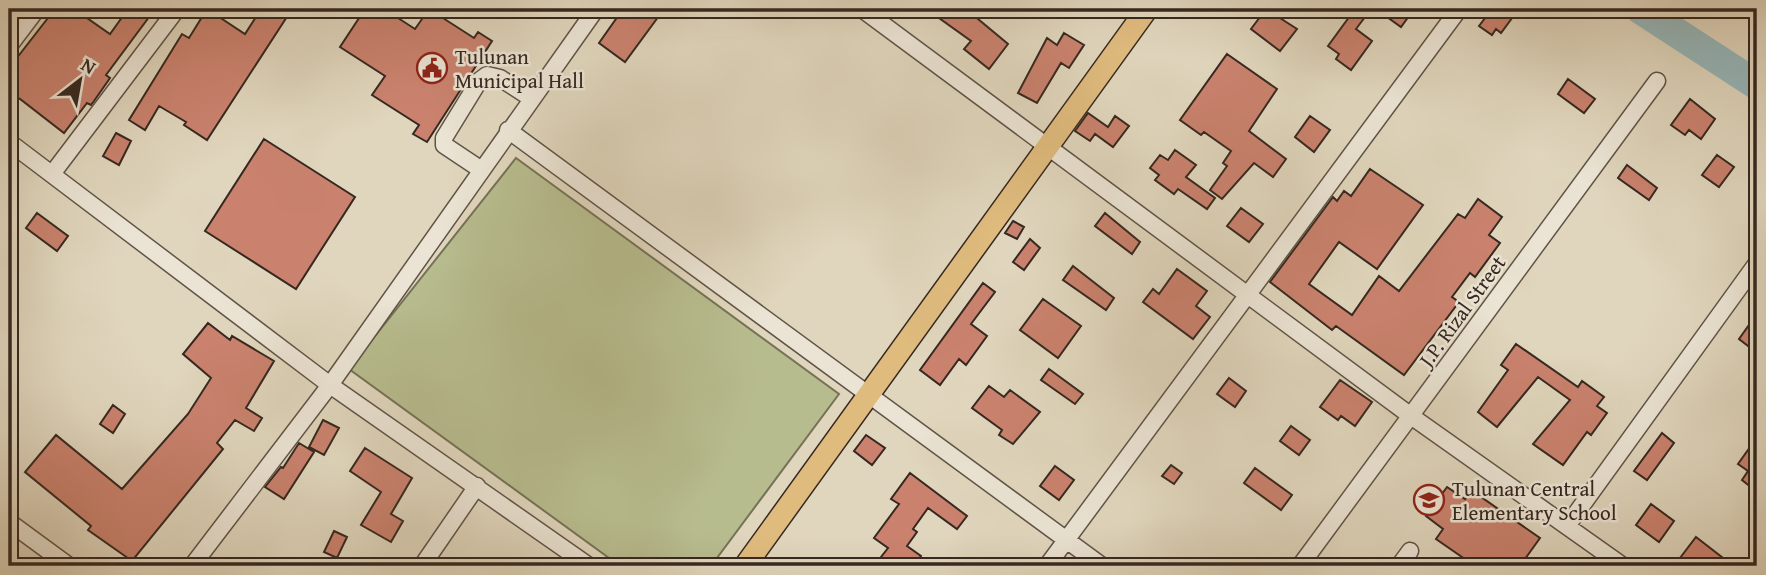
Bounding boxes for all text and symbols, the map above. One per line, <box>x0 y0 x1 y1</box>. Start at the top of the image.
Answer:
place label: Tulunan Municipal Hall <box>455 41 584 96</box>
north arrow <box>46 46 116 116</box>
text: N <box>76 50 102 81</box>
public building icon: Tulunan Municipal Hall <box>415 51 449 85</box>
street label: J.P. Rizal Street <box>1409 248 1514 376</box>
place label: Tulunan Central Elementary School <box>1452 473 1617 528</box>
school or university icon: Tulunan Central Elementary School <box>1412 483 1446 517</box>

